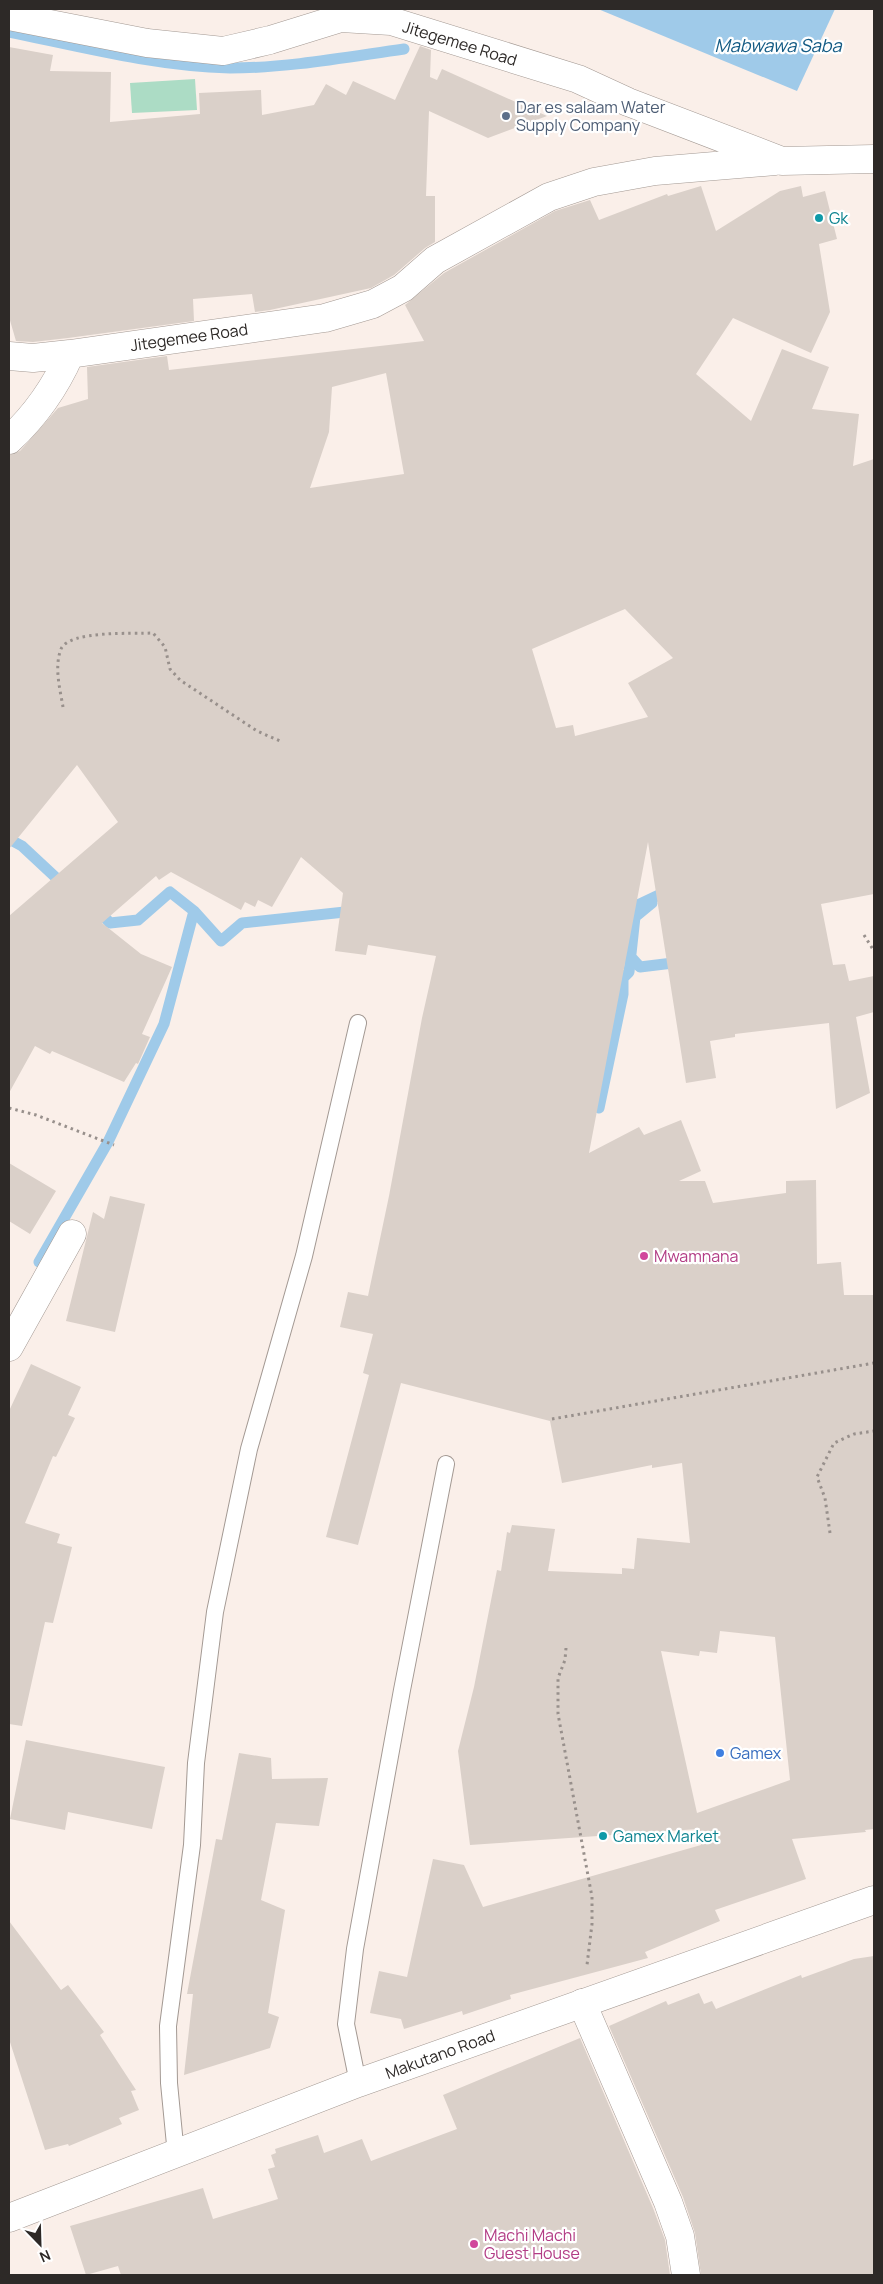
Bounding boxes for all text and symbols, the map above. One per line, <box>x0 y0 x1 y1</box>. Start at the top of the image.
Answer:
street label: Jitegemee Road <box>400 15 520 71</box>
water label: Mabwawa Saba <box>715 33 842 57</box>
place label: Dar es salaam Water Supply Company <box>516 96 666 136</box>
marker: Dar es salaam Water Supply Company <box>500 110 512 122</box>
place label: Gk <box>829 207 849 229</box>
marker: Gk <box>813 212 825 224</box>
street label: Jitegemee Road <box>129 318 249 356</box>
place label: Mwamnana <box>654 1245 739 1267</box>
marker: Mwamnana <box>638 1250 650 1262</box>
place label: Gamex <box>730 1742 782 1764</box>
marker: Gamex <box>714 1747 726 1759</box>
place label: Gamex Market <box>613 1825 719 1847</box>
marker: Gamex Market <box>597 1830 609 1842</box>
street label: Makutano Road <box>382 2024 498 2084</box>
north arrow <box>15 2219 65 2269</box>
place label: Machi Machi Guest House <box>484 2224 580 2264</box>
marker: Machi Machi Guest House <box>468 2238 480 2250</box>
text: N <box>37 2246 54 2267</box>

